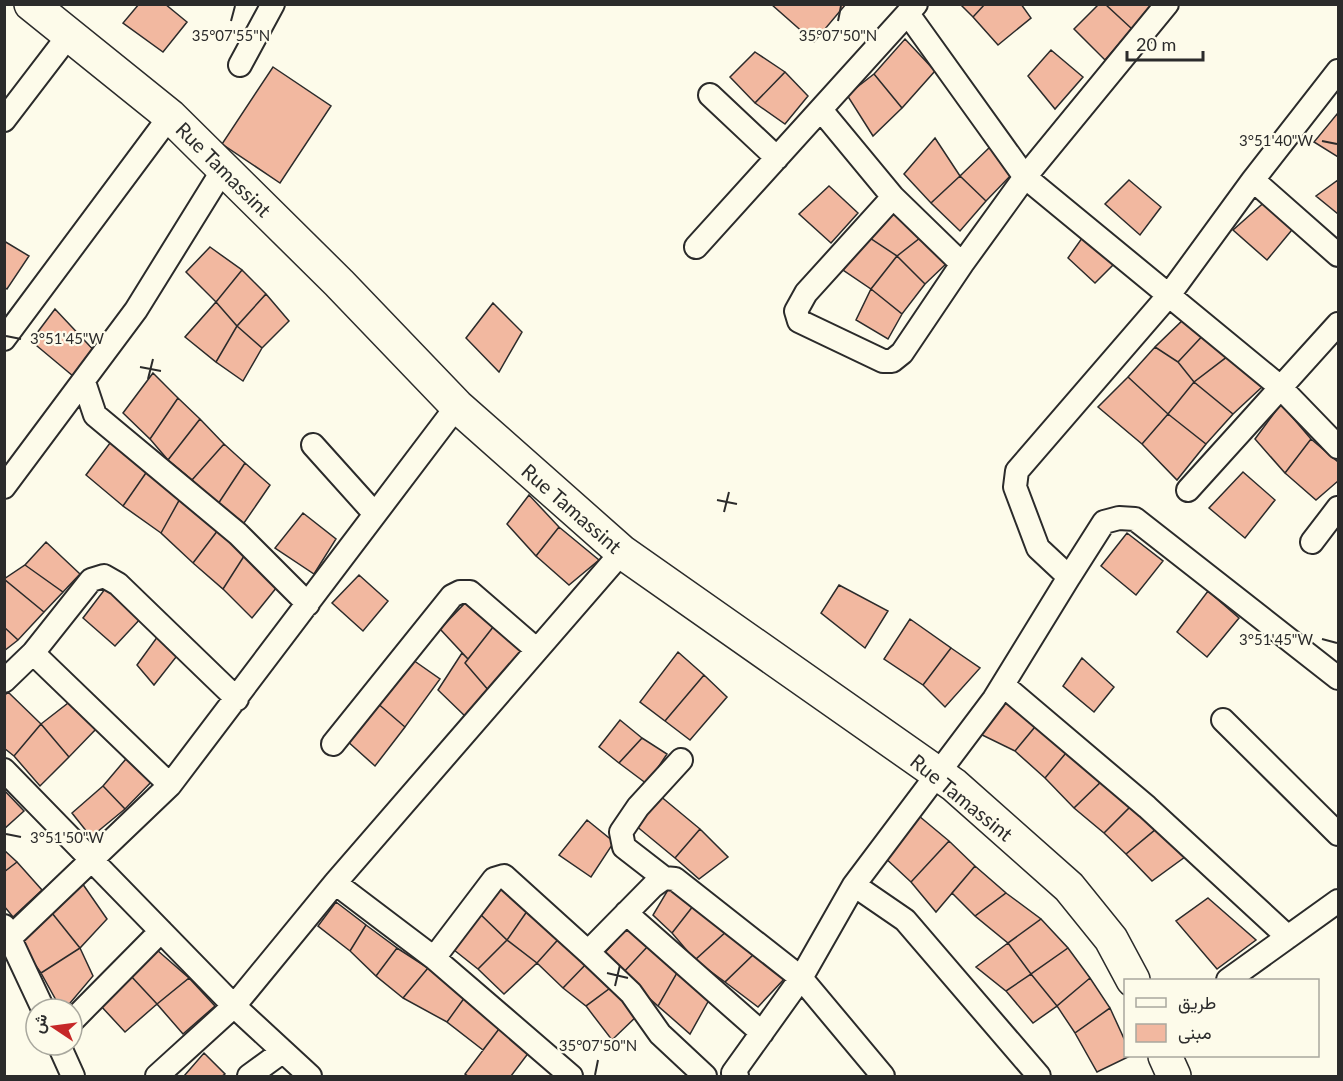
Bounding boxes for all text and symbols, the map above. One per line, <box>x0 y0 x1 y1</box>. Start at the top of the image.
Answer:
scale bar <box>1127 24 1204 62</box>
text: 35°07'55"N <box>192 26 270 44</box>
text: 35°07'50"N <box>799 26 877 44</box>
text: 20 m <box>1136 33 1176 55</box>
street label: Rue Tamassint <box>171 116 277 222</box>
text: 3°51'40"W <box>1239 131 1313 149</box>
text: 3°51'45"W <box>30 329 104 347</box>
street label: Rue Tamassint <box>517 458 627 558</box>
text: 3°51'45"W <box>1239 630 1313 648</box>
street label: Rue Tamassint <box>906 748 1018 846</box>
text: 3°51'50"W <box>30 828 104 846</box>
legend <box>1124 979 1319 1057</box>
text: طريق <box>1178 991 1216 1014</box>
north arrow <box>24 997 84 1057</box>
text: ش <box>27 1012 51 1035</box>
text: مبنى <box>1178 1021 1212 1044</box>
text: 35°07'50"N <box>559 1036 637 1054</box>

